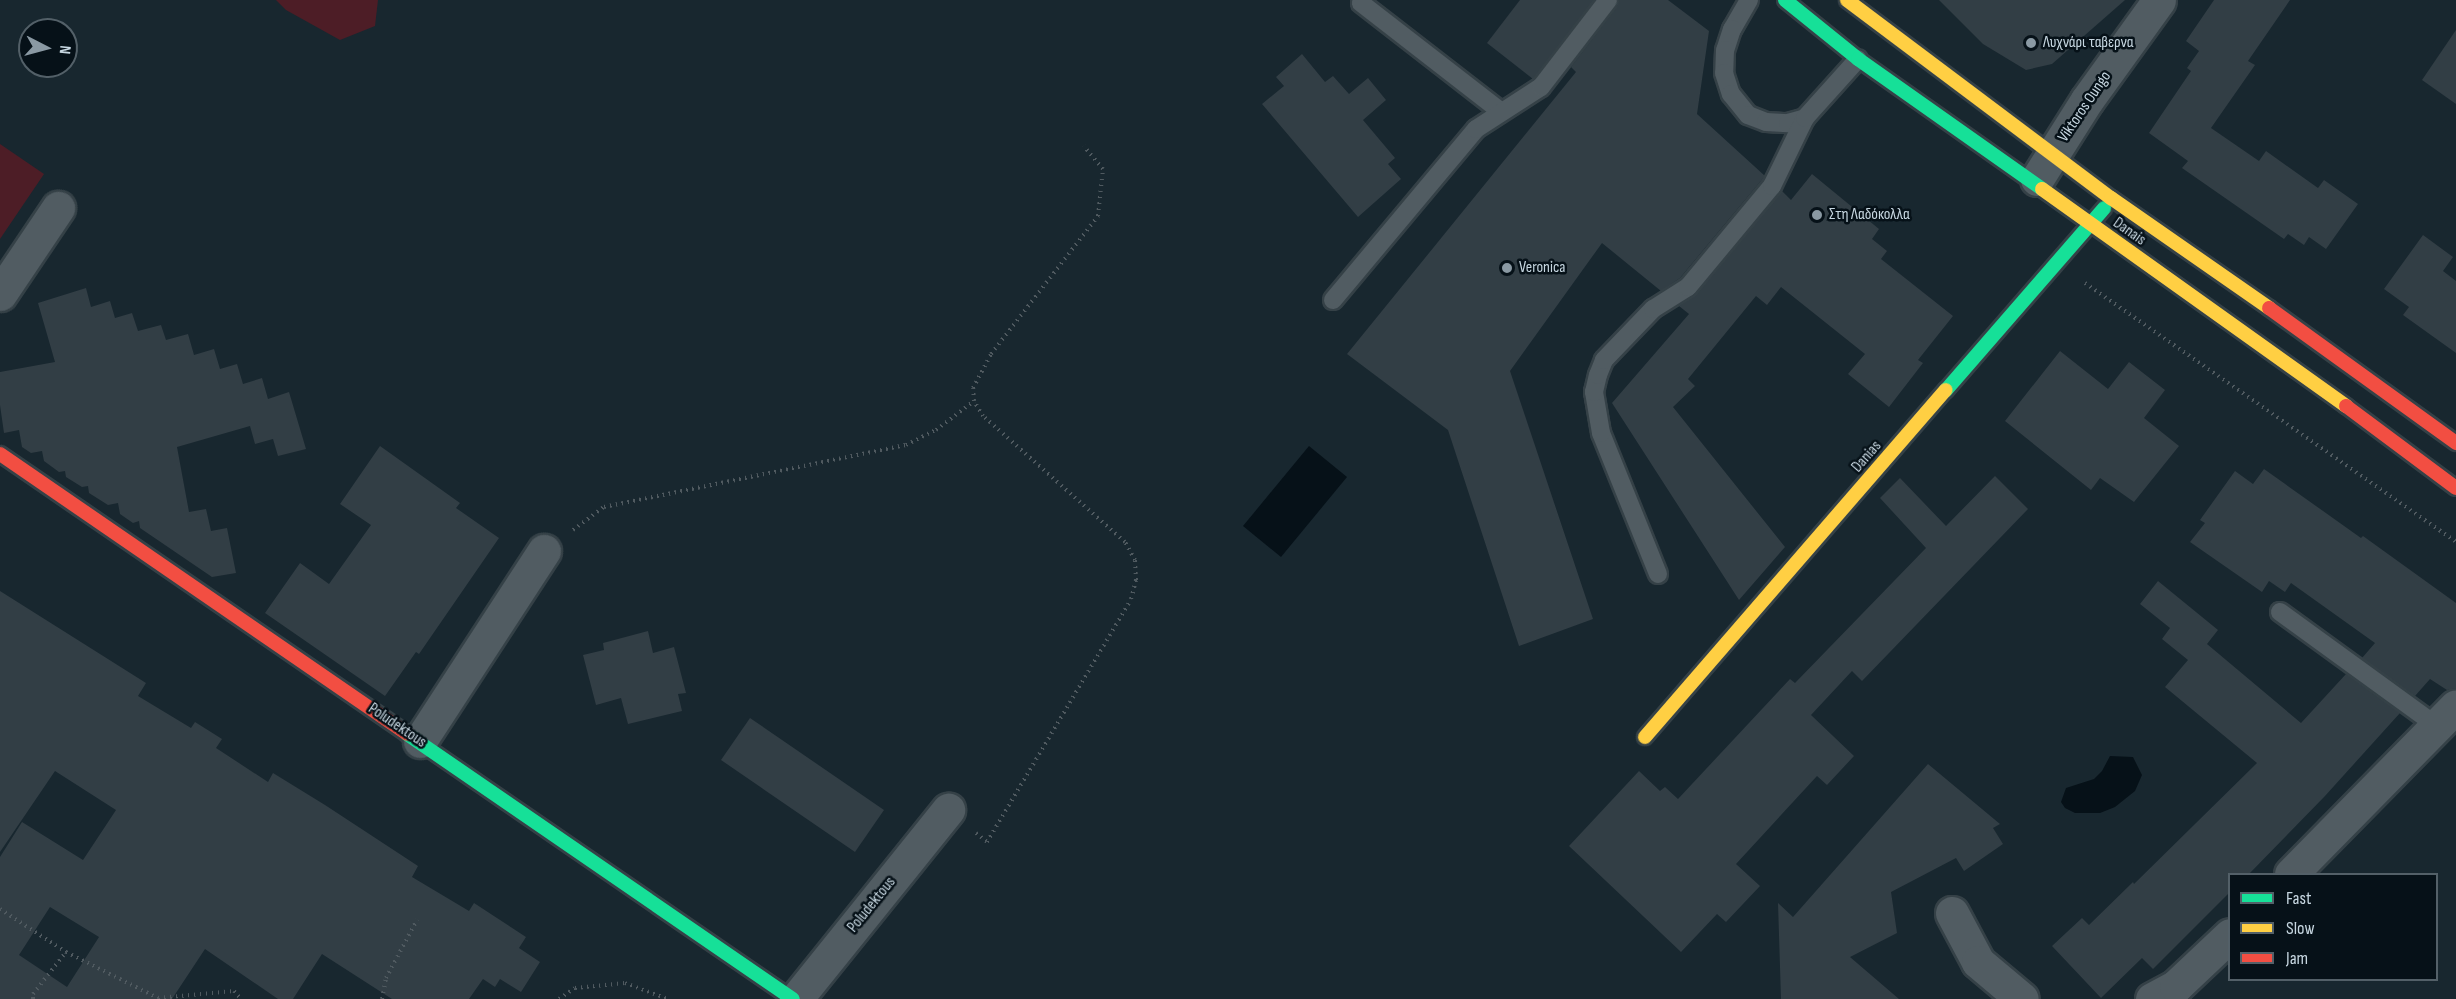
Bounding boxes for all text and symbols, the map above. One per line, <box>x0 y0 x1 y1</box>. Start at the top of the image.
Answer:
north arrow <box>18 18 78 78</box>
place label: Λυχνάρι ταβερνα <box>2043 33 2133 53</box>
marker: Λυχνάρι ταβερνα <box>2024 36 2038 50</box>
text: N <box>55 44 74 55</box>
street label: Viktoros Oungo <box>2054 68 2116 146</box>
place label: Στη Λαδόκολλα <box>1829 205 1910 225</box>
marker: Στη Λαδόκολλα <box>1810 208 1824 222</box>
street label: Danais <box>2109 214 2149 250</box>
place label: Veronica <box>1519 258 1565 278</box>
marker: Veronica <box>1500 261 1514 275</box>
street label: Danias <box>1848 437 1886 477</box>
street label: Poludektous <box>364 700 430 752</box>
street label: Poludektous <box>844 873 900 937</box>
legend <box>2228 873 2438 981</box>
text: Fast <box>2286 888 2311 909</box>
text: Slow <box>2286 918 2315 939</box>
text: Jam <box>2286 948 2308 969</box>

